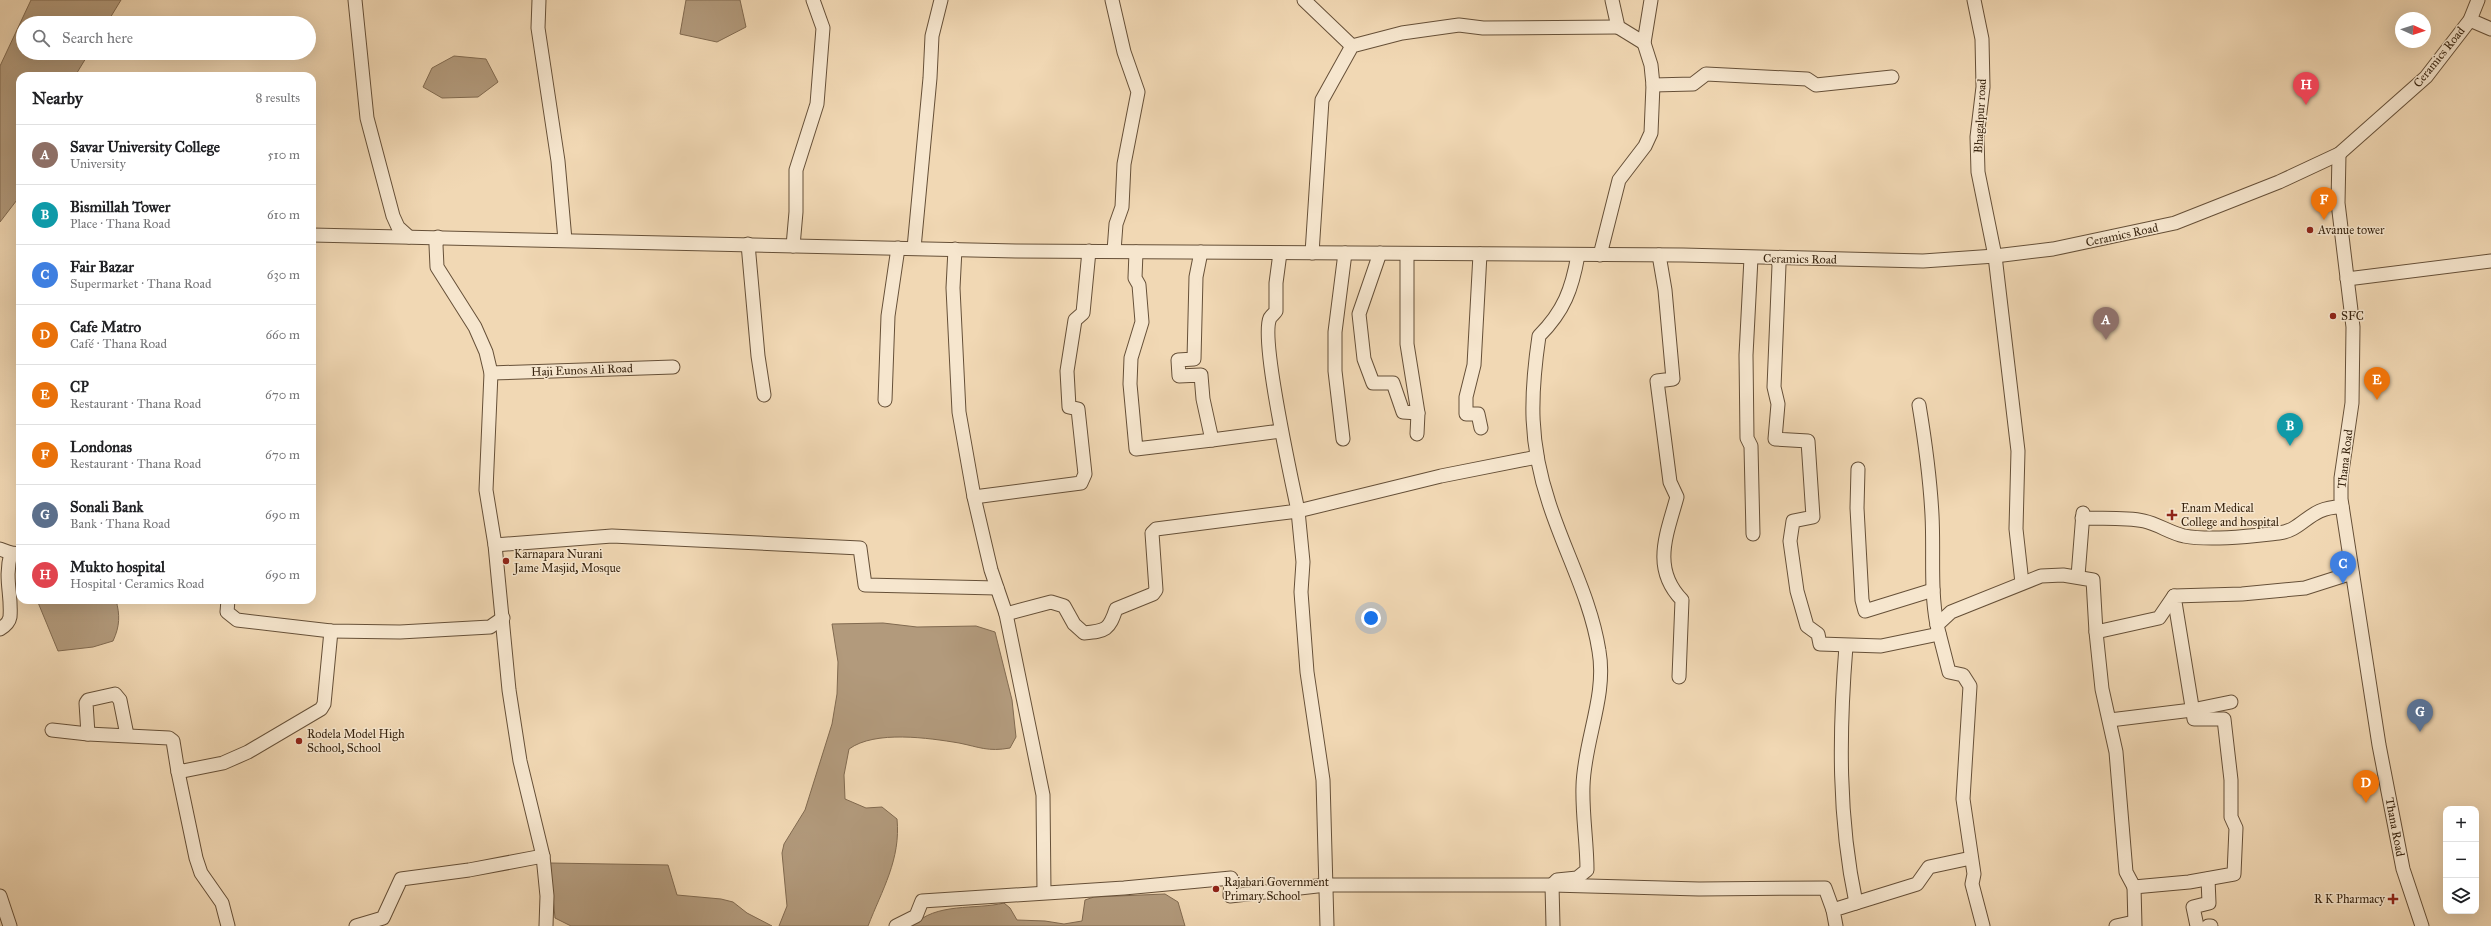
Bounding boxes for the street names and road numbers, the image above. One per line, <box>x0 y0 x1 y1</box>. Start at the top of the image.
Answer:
street label: Ceramics Road <box>2410 24 2468 90</box>
street label: Bhagalpur road <box>1971 78 1990 154</box>
street label: Ceramics Road <box>2085 220 2159 250</box>
street label: Ceramics Road <box>1763 251 1837 267</box>
street label: Haji Eunos Ali Road <box>531 361 633 379</box>
street label: Thana Road <box>2334 429 2356 489</box>
street label: Thana Road <box>2382 796 2408 858</box>

